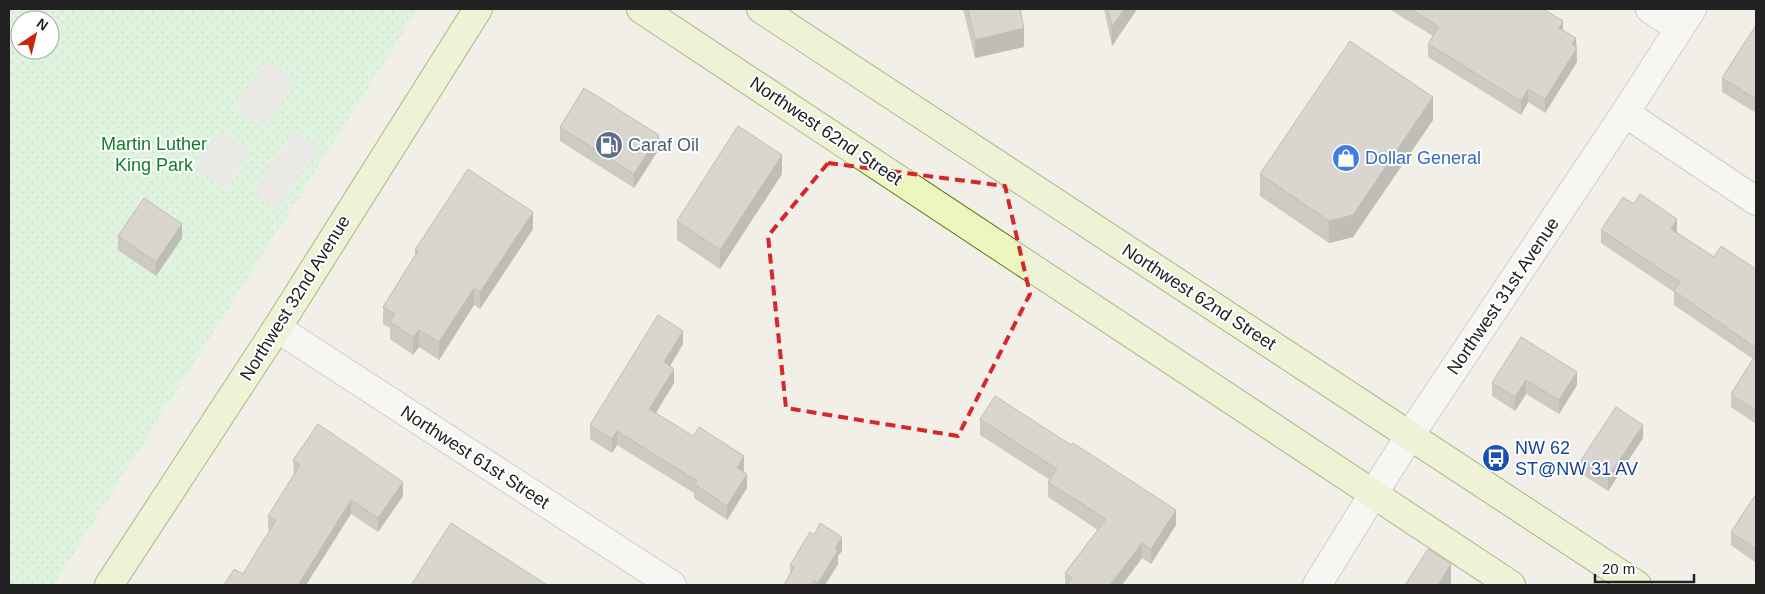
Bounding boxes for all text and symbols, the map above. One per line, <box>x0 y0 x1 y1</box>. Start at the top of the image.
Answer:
north arrow <box>10 10 60 60</box>
text: N <box>34 15 51 34</box>
street label: Northwest 62nd Street <box>746 73 906 189</box>
fuel station icon: Caraf Oil <box>594 130 624 160</box>
park label: Martin Luther King Park <box>101 134 207 175</box>
place label: Caraf Oil <box>628 135 699 155</box>
shop icon: Dollar General <box>1331 143 1361 173</box>
place label: Dollar General <box>1365 148 1481 168</box>
street label: Northwest 32nd Avenue <box>236 212 354 384</box>
street label: Northwest 31st Avenue <box>1443 214 1563 378</box>
street label: Northwest 62nd Street <box>1118 240 1280 354</box>
street label: Northwest 61st Street <box>397 401 553 513</box>
place label: NW 62 ST@NW 31 AV <box>1515 438 1638 479</box>
bus stop icon: NW 62 ST@NW 31 AV <box>1481 443 1511 473</box>
scale bar <box>1595 552 1694 584</box>
text: 20 m <box>1602 560 1635 577</box>

